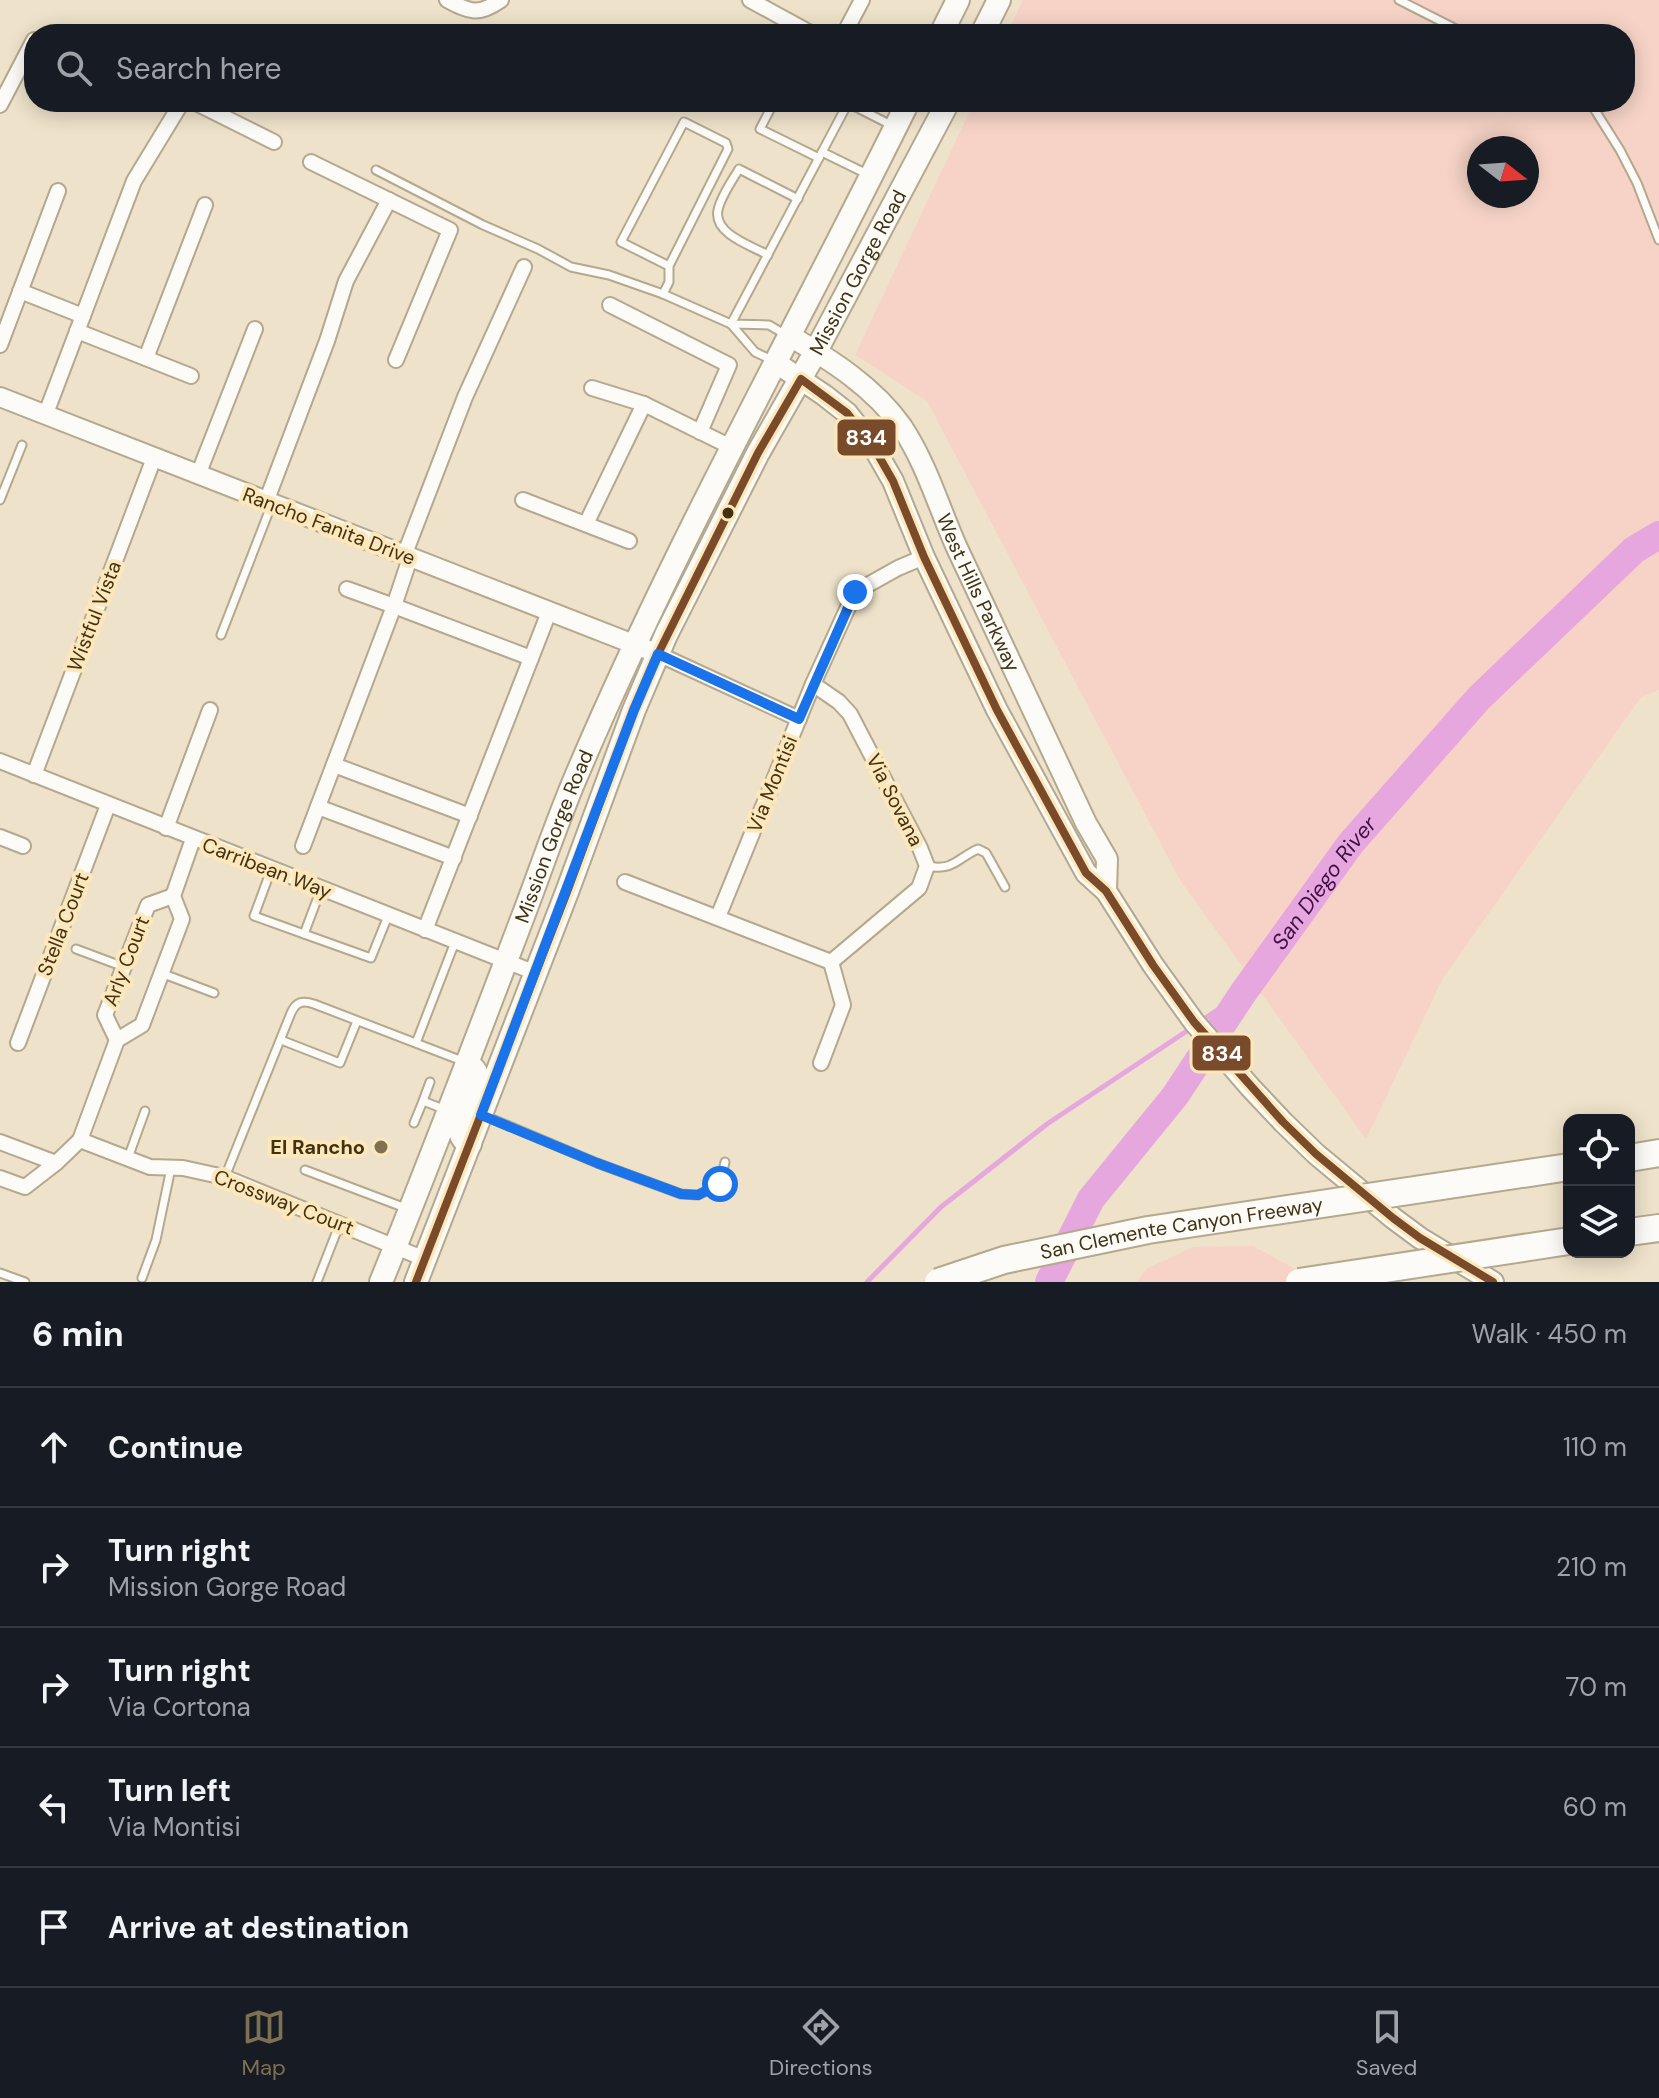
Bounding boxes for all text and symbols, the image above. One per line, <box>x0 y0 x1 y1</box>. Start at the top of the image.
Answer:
search box <box>24 24 1635 112</box>
icon: search <box>52 46 96 90</box>
text: Search here <box>116 49 282 88</box>
north arrow <box>1467 136 1539 208</box>
street label: Mission Gorge Road <box>803 185 912 359</box>
line badge: 834 <box>836 418 897 457</box>
text: 834 <box>845 423 887 452</box>
street label: Rancho Fanita Drive <box>239 481 419 571</box>
unlabelled marker <box>720 505 736 521</box>
street label: West Hills Parkway <box>931 510 1026 676</box>
street label: Wistful Vista <box>61 557 127 675</box>
route end <box>837 574 873 610</box>
street label: Via Montisi <box>741 732 803 836</box>
street label: Mission Gorge Road <box>509 746 599 927</box>
street label: Via Sovana <box>861 749 929 851</box>
water label: San Diego River <box>1265 810 1383 955</box>
street label: Carribean Way <box>199 831 335 905</box>
street label: Stella Court <box>31 869 95 979</box>
street label: Arly Court <box>97 912 155 1010</box>
line badge: 834 <box>1191 1034 1252 1072</box>
text: 834 <box>1201 1039 1243 1068</box>
map controls <box>1563 1114 1635 1258</box>
button: locate <box>1563 1114 1635 1186</box>
place label: El Rancho <box>270 1134 365 1160</box>
marker: El Rancho <box>372 1138 390 1156</box>
street label: Crossway Court <box>210 1163 358 1241</box>
route start <box>702 1166 738 1202</box>
button: layers <box>1563 1186 1635 1258</box>
street label: San Clemente Canyon Freeway <box>1038 1191 1325 1265</box>
text: 6 min <box>32 1312 124 1357</box>
text: Walk · 450 m <box>1472 1317 1627 1351</box>
icon: ahead <box>32 1425 76 1469</box>
text: Continue <box>108 1428 243 1467</box>
text: 110 m <box>1563 1430 1627 1464</box>
text: Turn right <box>108 1531 251 1570</box>
icon: right <box>32 1545 76 1589</box>
text: 210 m <box>1556 1550 1627 1584</box>
text: Mission Gorge Road <box>108 1570 346 1604</box>
text: Turn right <box>108 1651 251 1690</box>
icon: right <box>32 1665 76 1709</box>
text: 70 m <box>1566 1670 1627 1704</box>
text: Via Cortona <box>108 1690 251 1724</box>
text: Turn left <box>108 1771 231 1810</box>
icon: left <box>32 1785 76 1829</box>
text: 60 m <box>1563 1790 1627 1824</box>
text: Via Montisi <box>108 1810 241 1844</box>
icon: arrive <box>32 1905 76 1949</box>
text: Arrive at destination <box>108 1908 409 1947</box>
tab: Map <box>242 2005 286 2082</box>
tab: Directions <box>769 2005 873 2082</box>
tab: Saved <box>1356 2005 1417 2082</box>

